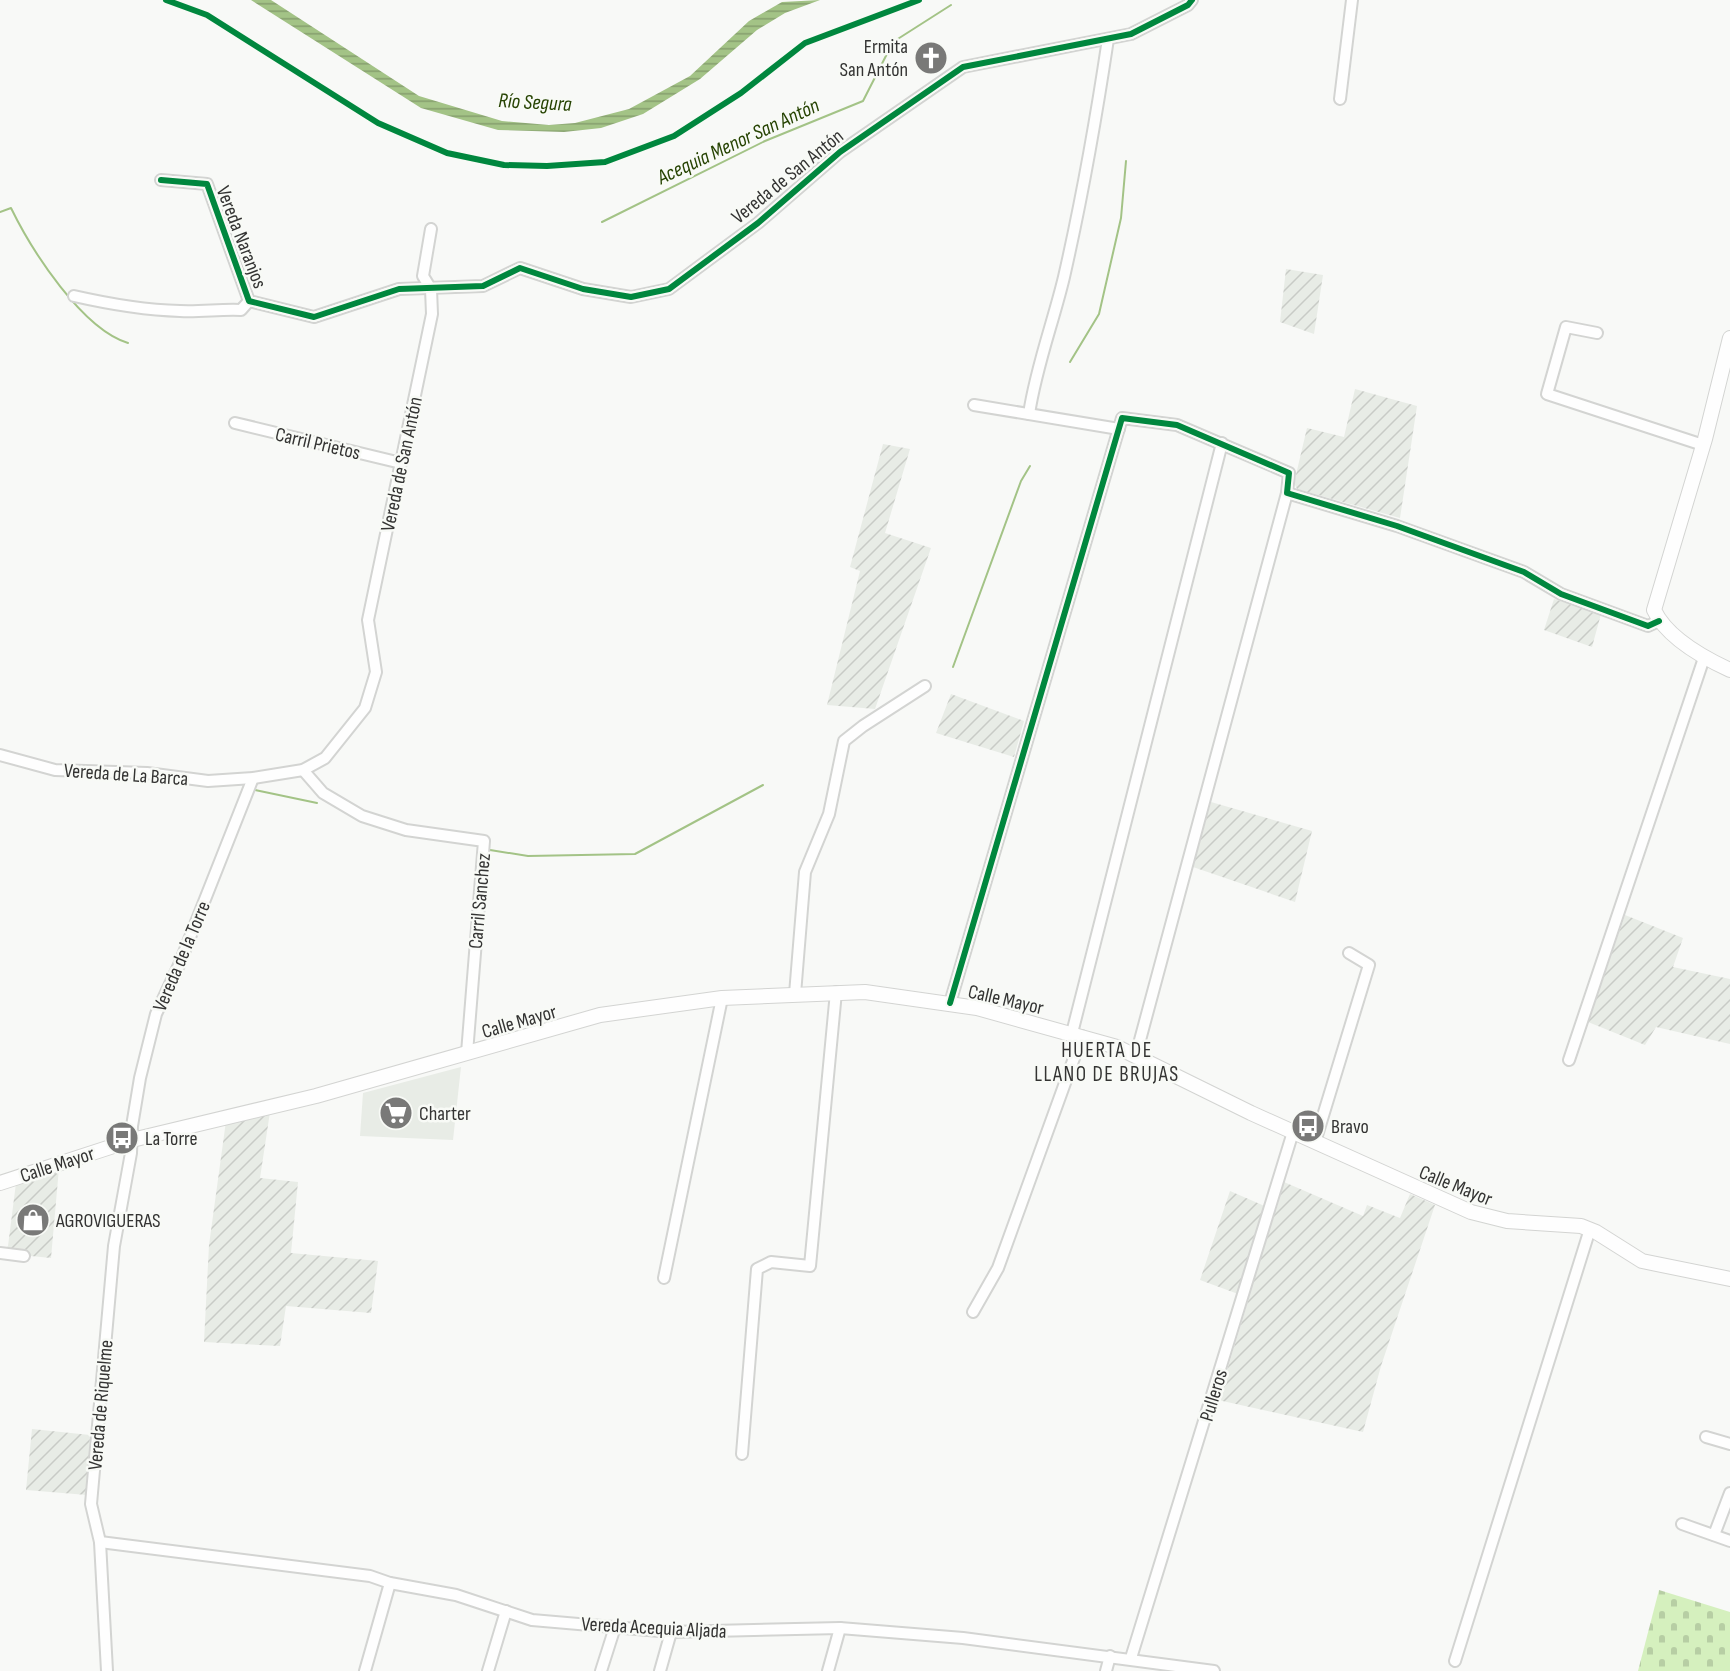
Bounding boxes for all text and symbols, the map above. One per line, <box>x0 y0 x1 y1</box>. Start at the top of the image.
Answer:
place label: Ermita San Antón <box>840 35 908 82</box>
church icon: Ermita San Antón <box>913 40 949 76</box>
water label: Río Segura <box>498 88 573 117</box>
water label: Acequia Menor San Antón <box>652 93 823 190</box>
street label: Vereda de San Antón <box>727 124 848 229</box>
street label: Vereda Naranjos <box>211 183 272 292</box>
street label: Vereda de San Antón <box>376 395 428 534</box>
street label: Carril Prietos <box>273 423 363 465</box>
street label: Vereda de La Barca <box>63 759 189 791</box>
street label: Carril Sanchez <box>464 852 496 950</box>
street label: Vereda de la Torre <box>148 898 216 1015</box>
street label: Calle Mayor <box>966 980 1046 1020</box>
street label: Calle Mayor <box>479 1000 560 1044</box>
district label: HUERTA DE LLANO DE BRUJAS <box>1034 1038 1180 1087</box>
supermarket icon: Charter <box>378 1095 414 1131</box>
place label: Charter <box>419 1102 471 1126</box>
bus stop icon: Bravo <box>1290 1108 1326 1144</box>
place label: Bravo <box>1331 1115 1369 1139</box>
bus stop icon: La Torre <box>104 1120 140 1156</box>
place label: La Torre <box>145 1127 198 1151</box>
street label: Calle Mayor <box>17 1142 98 1188</box>
street label: Calle Mayor <box>1416 1160 1496 1212</box>
shop icon: AGROVIGUERAS <box>15 1202 51 1238</box>
place label: AGROVIGUERAS <box>55 1209 161 1233</box>
street label: Vereda de Riquelme <box>83 1339 119 1471</box>
street label: Pulleros <box>1195 1366 1233 1424</box>
street label: Vereda Acequia Aljada <box>581 1612 727 1644</box>

